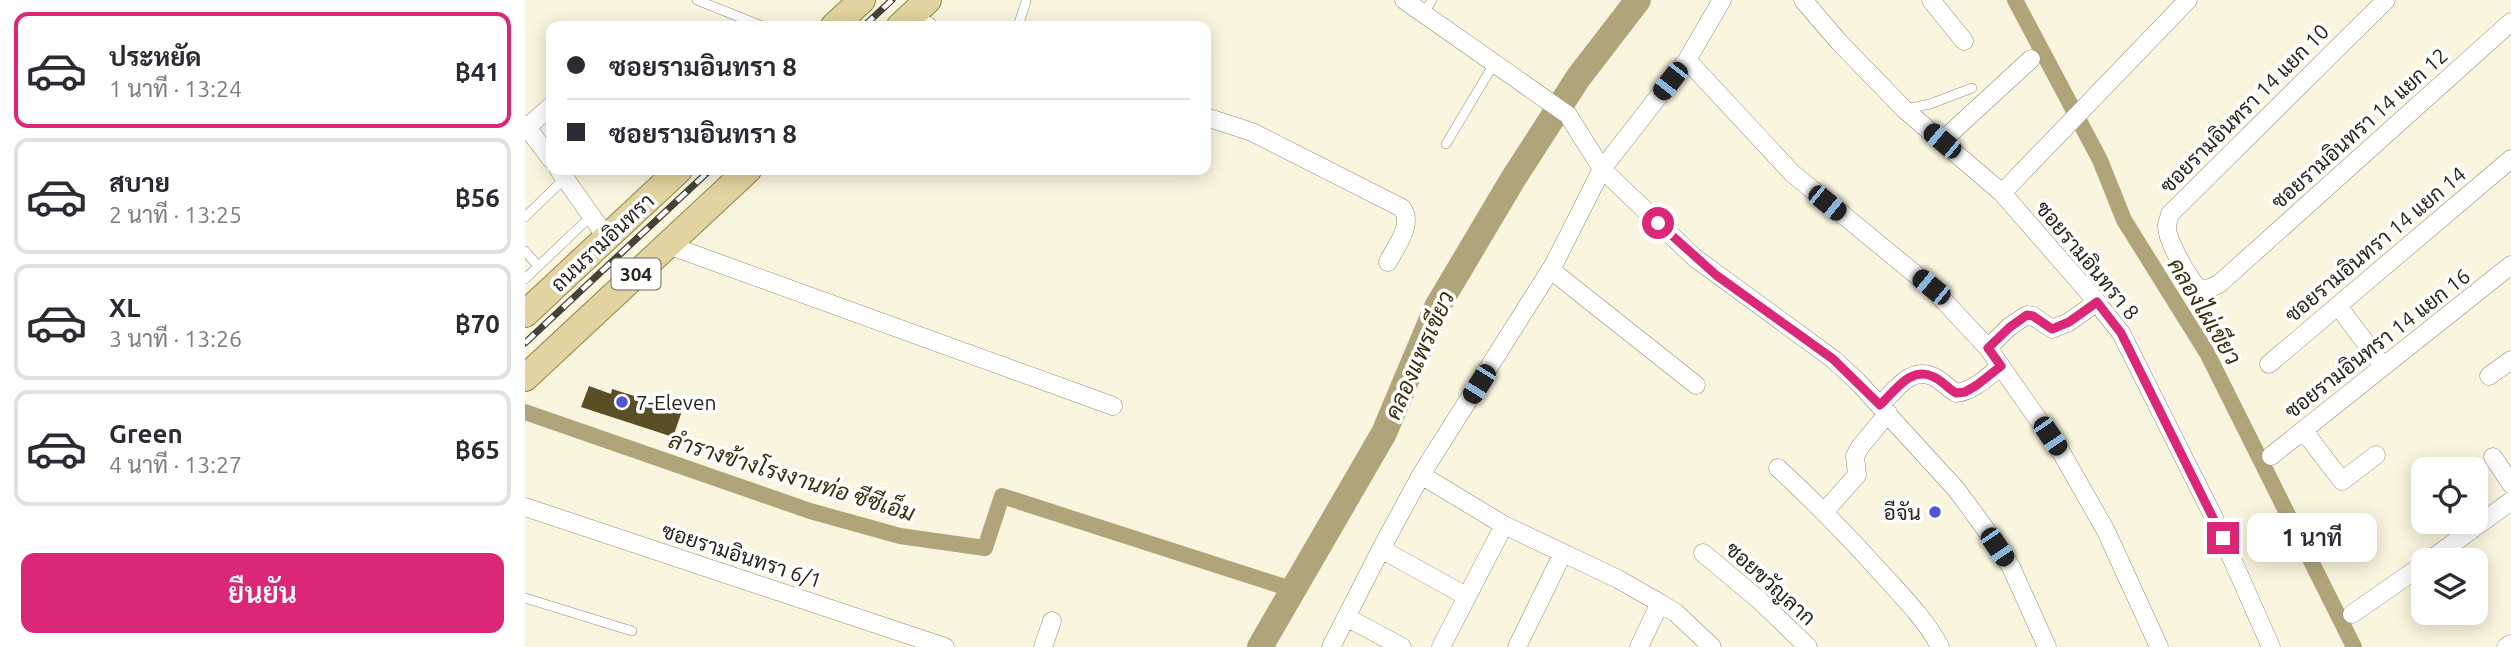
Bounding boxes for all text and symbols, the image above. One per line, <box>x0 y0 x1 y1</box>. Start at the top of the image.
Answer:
street label: ซอยรามอินทรา 14 แยก 10 <box>2155 19 2333 197</box>
icon: car <box>25 39 88 102</box>
text: ประหยัด <box>109 42 202 71</box>
street label: ซอยรามอินทรา 14 แยก 12 <box>2266 43 2452 213</box>
text: ซอยรามอินทรา 8 <box>609 52 797 81</box>
text: ฿41 <box>455 57 500 86</box>
car <box>1649 58 1692 104</box>
text: 1 นาที · 13:24 <box>109 76 242 101</box>
text: ซอยรามอินทรา 8 <box>609 119 797 148</box>
car <box>1920 119 1965 163</box>
street label: ซอยรามอินทรา 14 แยก 14 <box>2280 161 2470 327</box>
icon: car <box>25 165 88 228</box>
text: สบาย <box>109 168 170 197</box>
car <box>1805 182 1850 224</box>
text: ฿56 <box>455 183 500 212</box>
street label: ถนนรามอินทรา <box>546 188 658 296</box>
street label: ซอยรามอินทรา 8 <box>2032 196 2144 324</box>
text: 2 นาที · 13:25 <box>109 202 242 227</box>
route start <box>1642 207 1674 239</box>
water label: คลองไผ่เขียว <box>2163 252 2249 369</box>
road number: 304 <box>611 258 661 290</box>
street label: ซอยรามอินทรา 14 แยก 16 <box>2280 263 2474 423</box>
car <box>1909 266 1954 308</box>
water label: คลองแพรเขียว <box>1378 286 1458 423</box>
icon: car <box>25 291 88 354</box>
text: XL <box>109 293 140 322</box>
text: ฿70 <box>455 309 500 338</box>
text: 3 นาที · 13:26 <box>109 326 242 351</box>
car <box>1459 361 1500 407</box>
place label: 7-Eleven <box>636 390 717 414</box>
marker: 7-Eleven <box>614 394 630 410</box>
car <box>2030 413 2071 459</box>
icon: car <box>25 417 88 480</box>
text: Green <box>109 419 183 448</box>
water label: ลำรางข้างโรงงานท่อ ซีซีเอ็ม <box>666 423 919 525</box>
text: ฿65 <box>455 435 500 464</box>
text: 4 นาที · 13:27 <box>109 452 242 477</box>
map controls <box>2411 457 2488 625</box>
button: locate <box>2411 457 2488 534</box>
place label: อีจัน <box>1884 500 1921 524</box>
marker: อีจัน <box>1927 504 1943 520</box>
callout: 1 นาที <box>2247 514 2377 562</box>
street label: ซอยรามอินทรา 6/1 <box>659 518 825 592</box>
route end <box>2207 522 2239 554</box>
car <box>1977 524 2018 570</box>
text: 1 นาที <box>2282 525 2342 550</box>
street label: ซอยขวัญลาก <box>1721 536 1821 630</box>
button: layers <box>2411 548 2488 625</box>
button: ยืนยัน <box>21 553 504 633</box>

